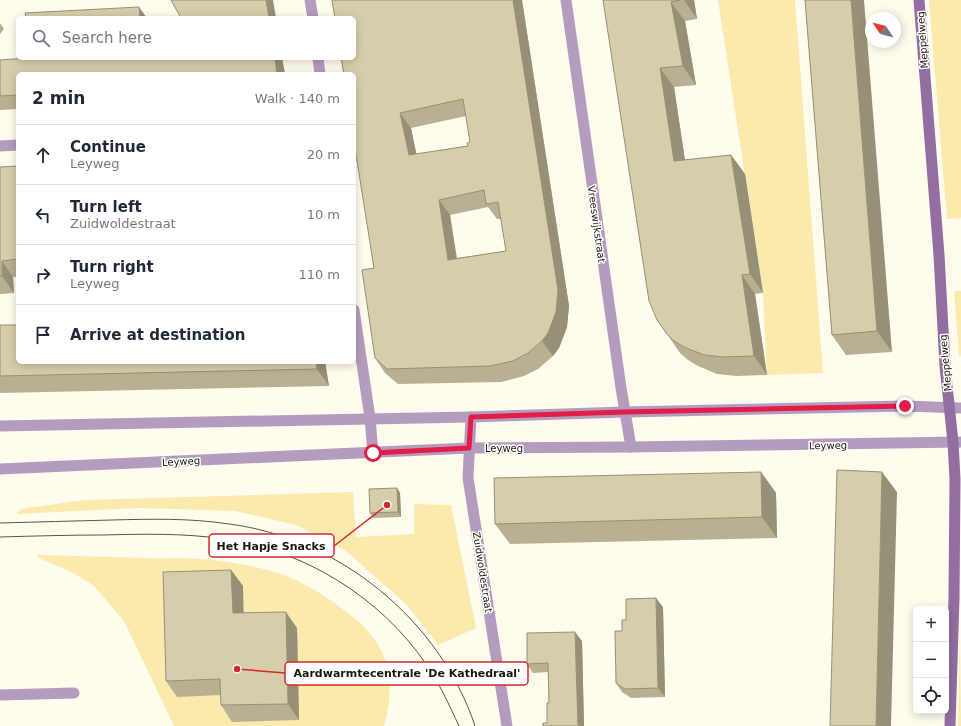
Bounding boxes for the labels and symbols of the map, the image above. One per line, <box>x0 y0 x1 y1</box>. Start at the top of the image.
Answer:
street label: Meppelweg <box>915 11 930 69</box>
north arrow <box>865 12 901 48</box>
street label: Vreeswijkstraat <box>586 185 607 263</box>
street label: Meppelweg <box>938 334 953 392</box>
route end <box>896 397 914 415</box>
street label: Leyweg <box>809 440 847 451</box>
street label: Leyweg <box>485 443 523 454</box>
route start <box>364 444 382 462</box>
street label: Leyweg <box>162 455 200 468</box>
street label: Zuidwoldestraat <box>471 531 494 613</box>
callout: Het Hapje Snacks <box>209 534 334 557</box>
text: Het Hapje Snacks <box>217 540 326 553</box>
callout: Aardwarmtecentrale 'De Kathedraal' <box>285 662 528 685</box>
text: Aardwarmtecentrale 'De Kathedraal' <box>294 667 520 680</box>

